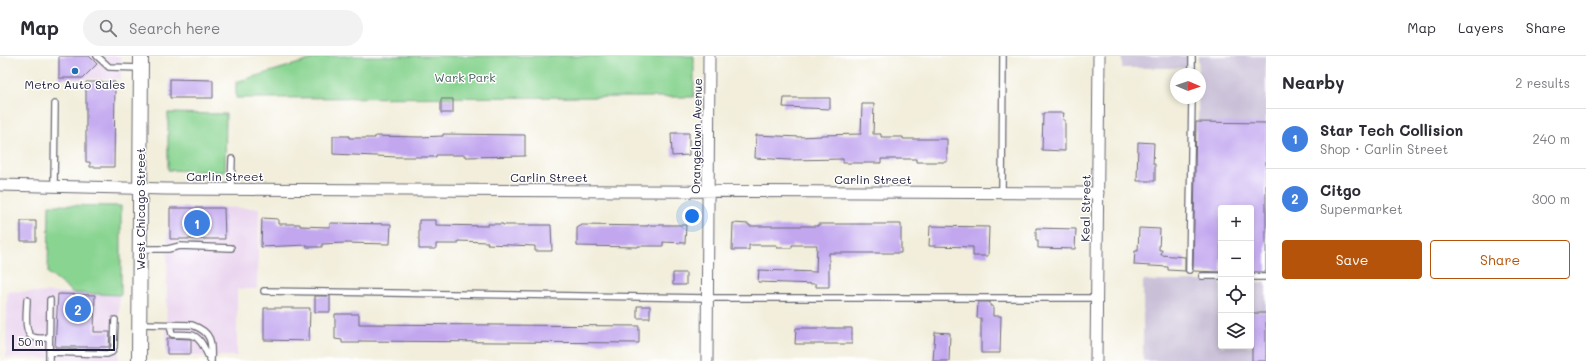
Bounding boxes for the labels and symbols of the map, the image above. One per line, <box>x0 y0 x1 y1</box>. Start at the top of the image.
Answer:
marker: Metro Auto Sales <box>70 66 80 76</box>
north arrow <box>1170 68 1206 104</box>
park label: Wark Park <box>434 69 496 85</box>
place label: Metro Auto Sales <box>25 76 126 92</box>
street label: Orangelawn Avenue <box>687 78 705 194</box>
street label: West Chicago Street <box>132 148 148 270</box>
street label: Carlin Street <box>186 168 264 184</box>
street label: Carlin Street <box>510 169 588 185</box>
street label: Carlin Street <box>834 171 912 187</box>
street label: Keal Street <box>1076 174 1094 242</box>
your location <box>682 206 702 226</box>
pin: 1 <box>184 208 210 238</box>
pin: 2 <box>65 294 91 324</box>
scale bar <box>12 333 115 352</box>

